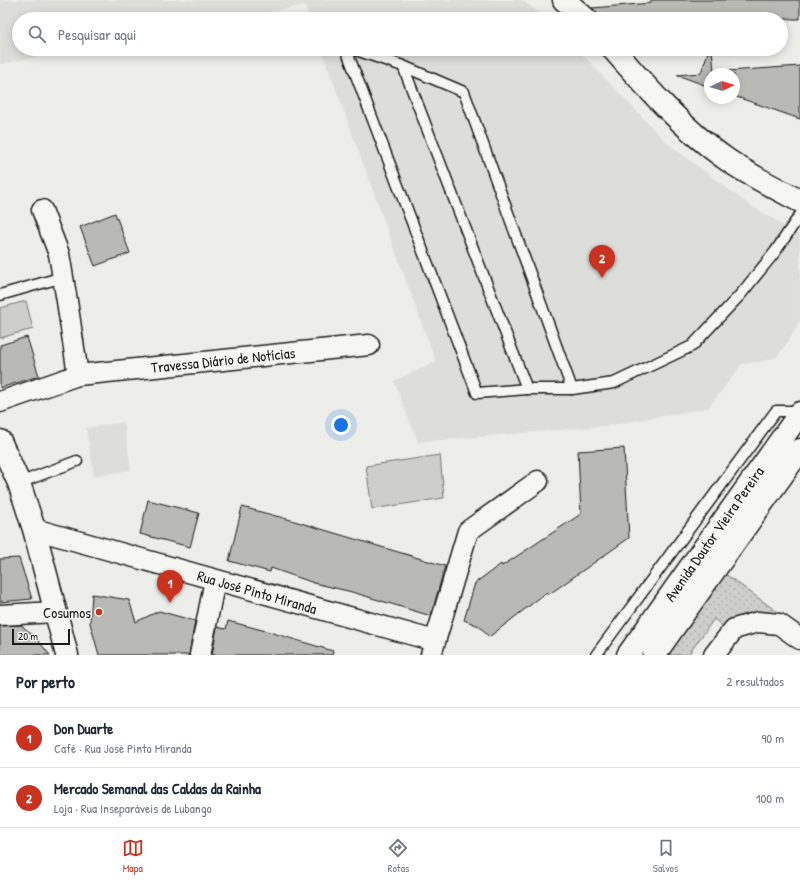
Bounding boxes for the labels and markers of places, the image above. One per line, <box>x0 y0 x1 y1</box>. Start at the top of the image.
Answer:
pin: 2 <box>589 245 615 278</box>
pin: 1 <box>157 570 183 603</box>
place label: Cosumos <box>43 602 91 623</box>
marker: Cosumos <box>94 607 104 617</box>

